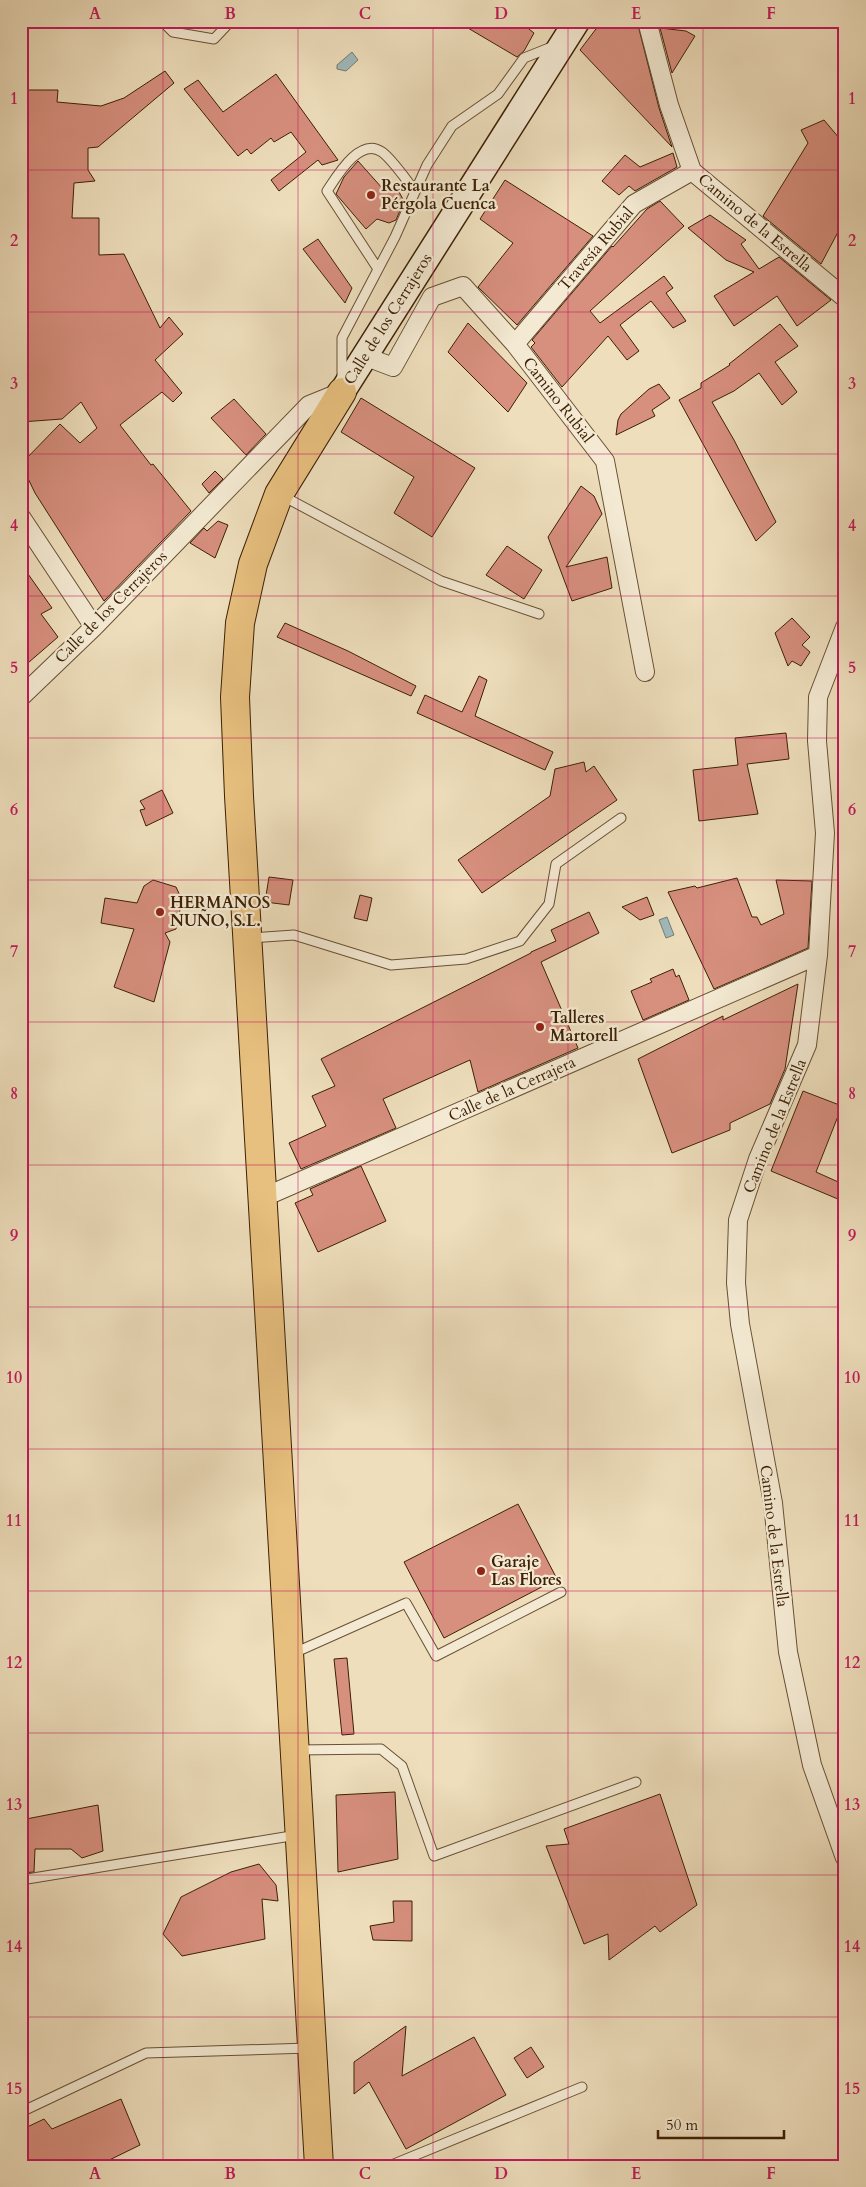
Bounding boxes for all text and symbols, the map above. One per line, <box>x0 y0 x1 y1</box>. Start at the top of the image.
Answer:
text: A <box>89 3 101 25</box>
text: B <box>224 3 236 25</box>
text: C <box>359 3 371 25</box>
text: D <box>494 3 508 25</box>
text: E <box>631 3 641 25</box>
text: F <box>766 3 776 25</box>
text: 1 <box>10 88 18 110</box>
text: 1 <box>848 88 856 110</box>
street label: Camino de la Estrella <box>693 169 817 277</box>
place label: Restaurante La Pérgola Cuenca <box>381 175 496 215</box>
marker: Restaurante La Pérgola Cuenca <box>365 189 377 201</box>
street label: Travesía Rubial <box>553 202 639 296</box>
text: 2 <box>10 230 18 252</box>
text: 2 <box>848 230 856 252</box>
street label: Calle de los Cerrajeros <box>339 249 437 389</box>
street label: Camino Rubial <box>518 353 598 447</box>
text: 3 <box>10 373 18 395</box>
text: 3 <box>848 373 856 395</box>
text: 4 <box>10 515 18 537</box>
text: 4 <box>848 515 856 537</box>
street label: Calle de los Cerrajeros <box>50 546 172 668</box>
text: 5 <box>10 657 18 679</box>
text: 5 <box>848 657 856 679</box>
text: 6 <box>10 799 18 821</box>
text: 6 <box>848 799 856 821</box>
place label: HERMANOS NUÑO, S.L. <box>170 892 270 932</box>
marker: HERMANOS NUÑO, S.L. <box>154 906 166 918</box>
text: 7 <box>10 941 18 963</box>
text: 7 <box>848 941 856 963</box>
place label: Talleres Martorell <box>550 1007 618 1047</box>
marker: Talleres Martorell <box>534 1021 546 1033</box>
street label: Calle de la Cerrajera <box>445 1051 579 1127</box>
street label: Camino de la Estrella <box>738 1055 812 1196</box>
text: 8 <box>10 1083 18 1105</box>
text: 8 <box>848 1083 856 1105</box>
text: 9 <box>10 1225 18 1247</box>
text: 9 <box>848 1225 856 1247</box>
text: 10 <box>6 1367 22 1389</box>
text: 10 <box>844 1367 860 1389</box>
street label: Camino de la Estrella <box>754 1464 794 1608</box>
text: 11 <box>6 1510 22 1532</box>
text: 11 <box>844 1510 860 1532</box>
place label: Garaje Las Flores <box>491 1551 562 1591</box>
marker: Garaje Las Flores <box>475 1565 487 1577</box>
text: 12 <box>6 1652 22 1674</box>
text: 12 <box>844 1652 860 1674</box>
text: 13 <box>6 1794 22 1816</box>
text: 13 <box>844 1794 860 1816</box>
text: 14 <box>6 1936 22 1958</box>
text: 14 <box>844 1936 860 1958</box>
text: 15 <box>6 2078 22 2100</box>
text: 15 <box>844 2078 860 2100</box>
scale bar <box>658 2107 785 2139</box>
text: 50 m <box>666 2115 698 2135</box>
text: A <box>89 2163 101 2185</box>
text: B <box>224 2163 236 2185</box>
text: C <box>359 2163 371 2185</box>
text: D <box>494 2163 508 2185</box>
text: E <box>631 2163 641 2185</box>
text: F <box>766 2163 776 2185</box>

